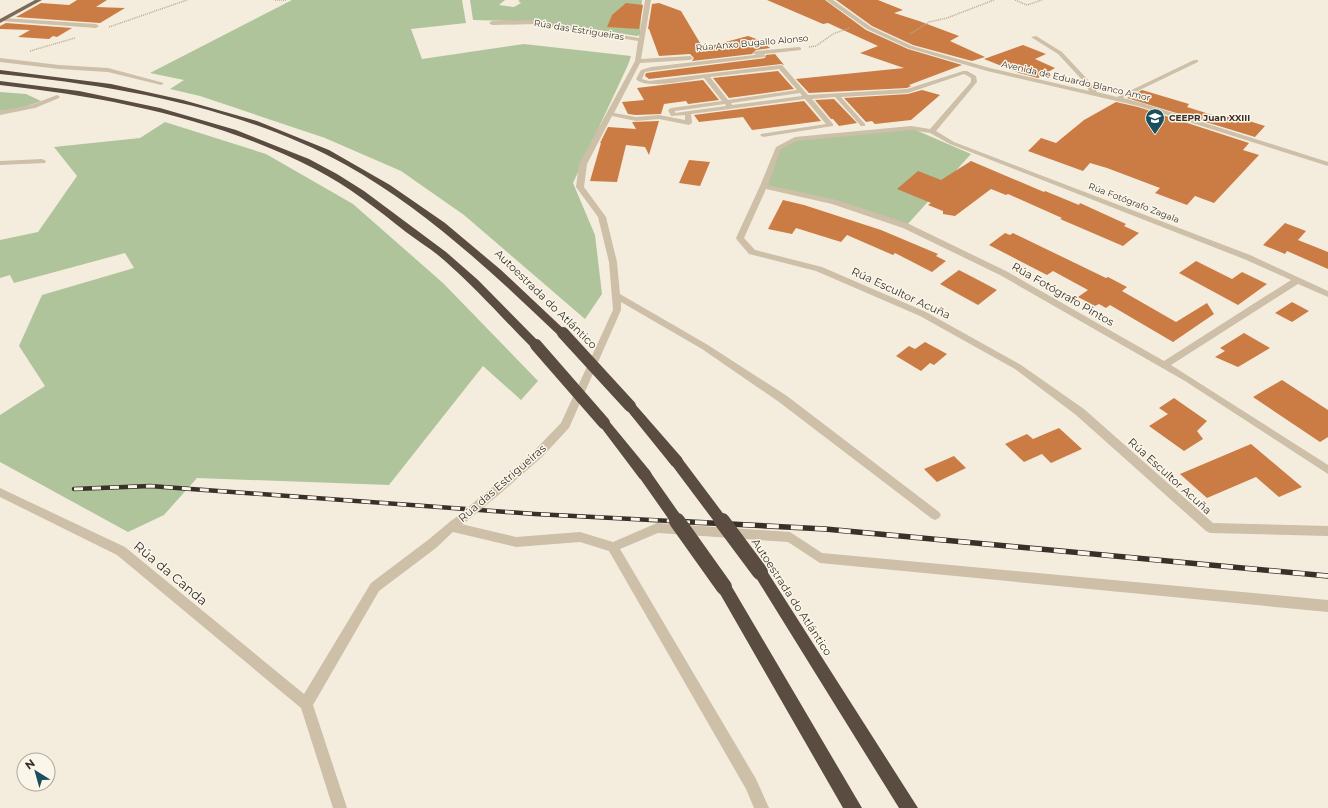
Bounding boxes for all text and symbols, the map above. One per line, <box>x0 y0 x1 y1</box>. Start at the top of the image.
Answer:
street label: Rúa das Estrigueiras <box>533 17 626 42</box>
street label: Rúa Anxo Bugallo Alonso <box>695 32 809 53</box>
street label: Avenida de Eduardo Blanco Amor <box>1001 58 1152 103</box>
school or university icon: CEEPR Juan XXIII <box>1144 107 1166 135</box>
place label: CEEPR Juan XXIII <box>1169 112 1250 123</box>
street label: Rúa Fotógrafo Zagala <box>1087 180 1181 225</box>
street label: Autoestrada do Atlántico <box>492 246 600 352</box>
street label: Rúa Fotógrafo Pintos <box>1009 259 1117 329</box>
street label: Rúa Escultor Acuña <box>849 264 953 322</box>
street label: Rúa Escultor Acuña <box>1125 435 1215 517</box>
street label: Rúa das Estrigueiras <box>455 441 549 525</box>
street label: Autoestrada do Atlántico <box>749 536 835 658</box>
street label: Rúa da Canda <box>131 538 211 608</box>
north arrow <box>16 752 56 792</box>
text: N <box>22 756 38 772</box>

